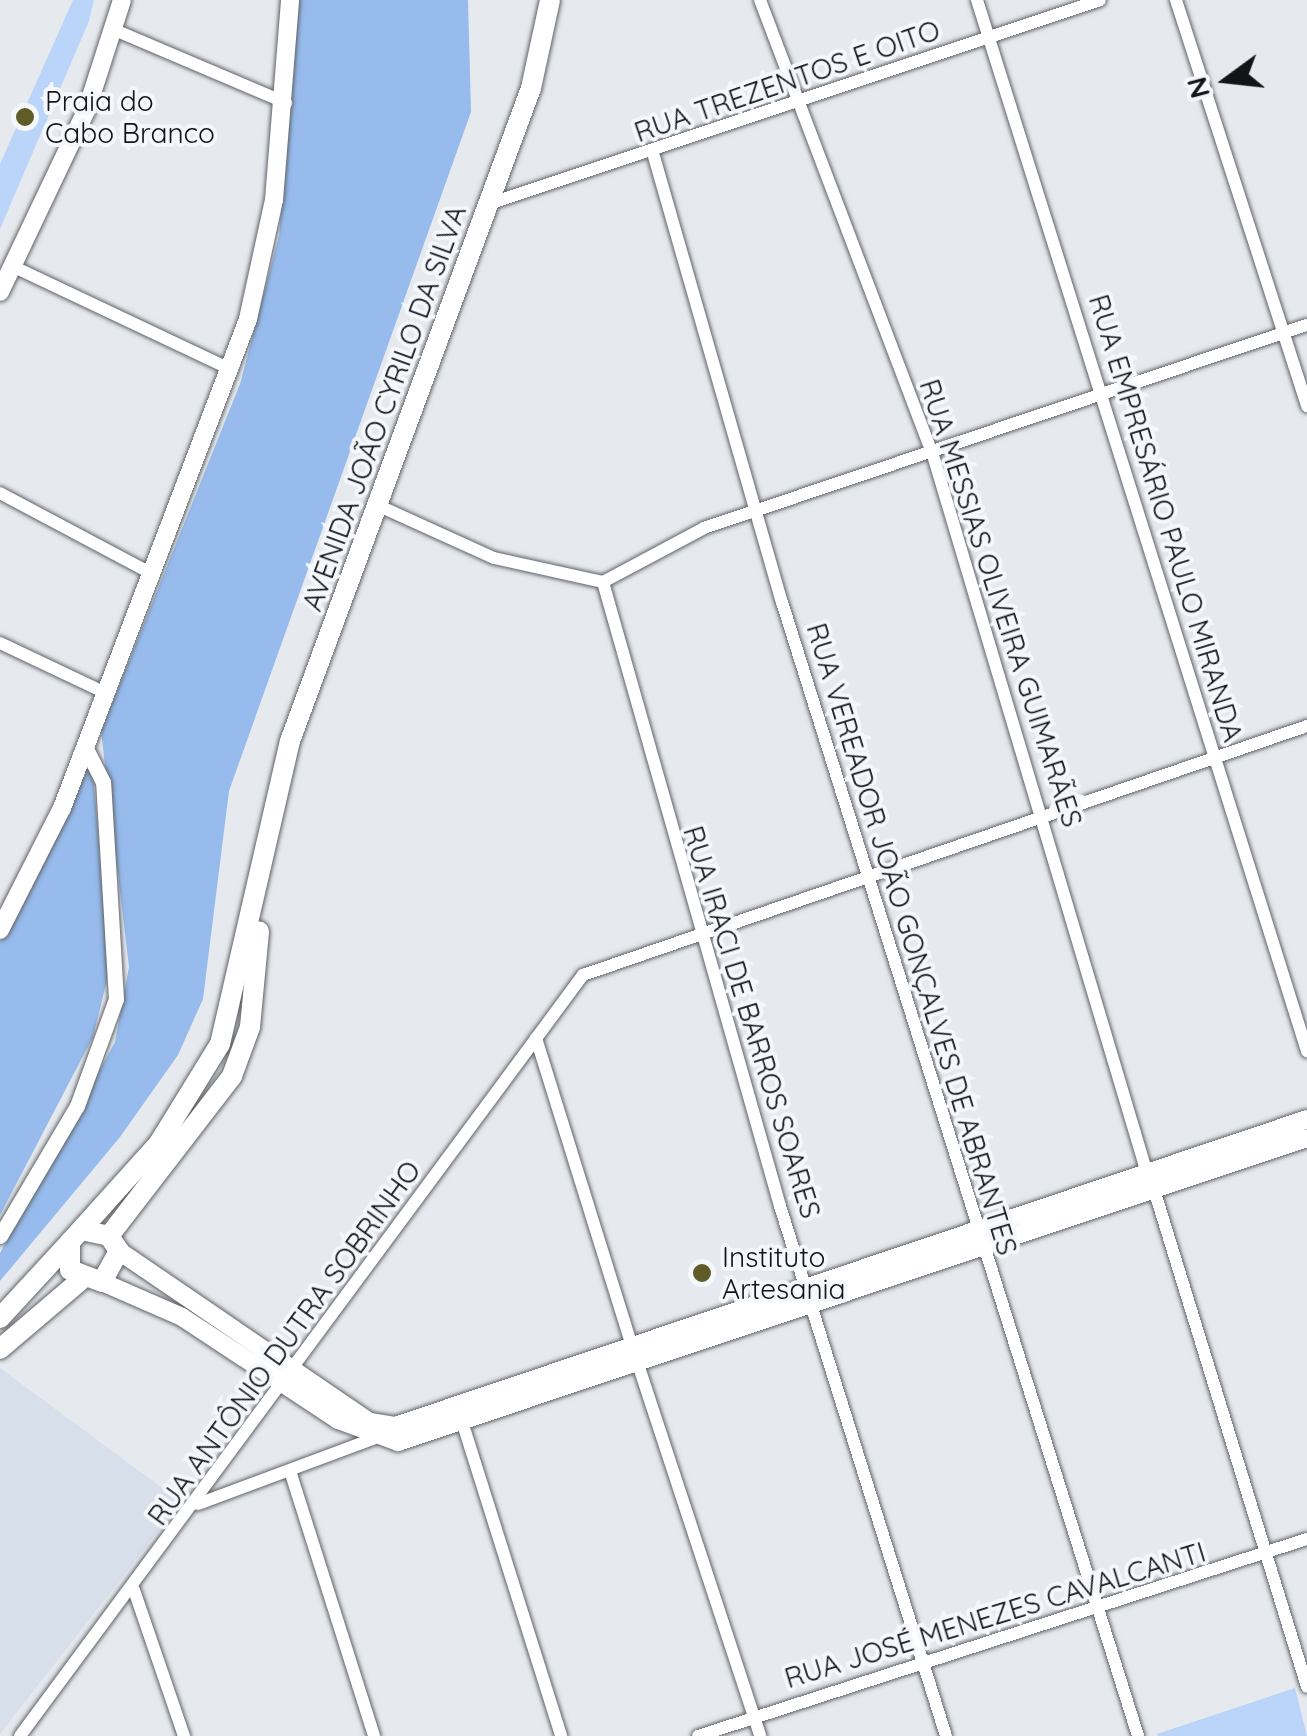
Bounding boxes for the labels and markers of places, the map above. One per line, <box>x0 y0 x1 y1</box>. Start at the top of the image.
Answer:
place label: Praia do Cabo Branco <box>45 84 215 150</box>
marker: Praia do Cabo Branco <box>14 106 36 128</box>
place label: Instituto Artesania <box>722 1240 846 1306</box>
marker: Instituto Artesania <box>691 1262 713 1284</box>

